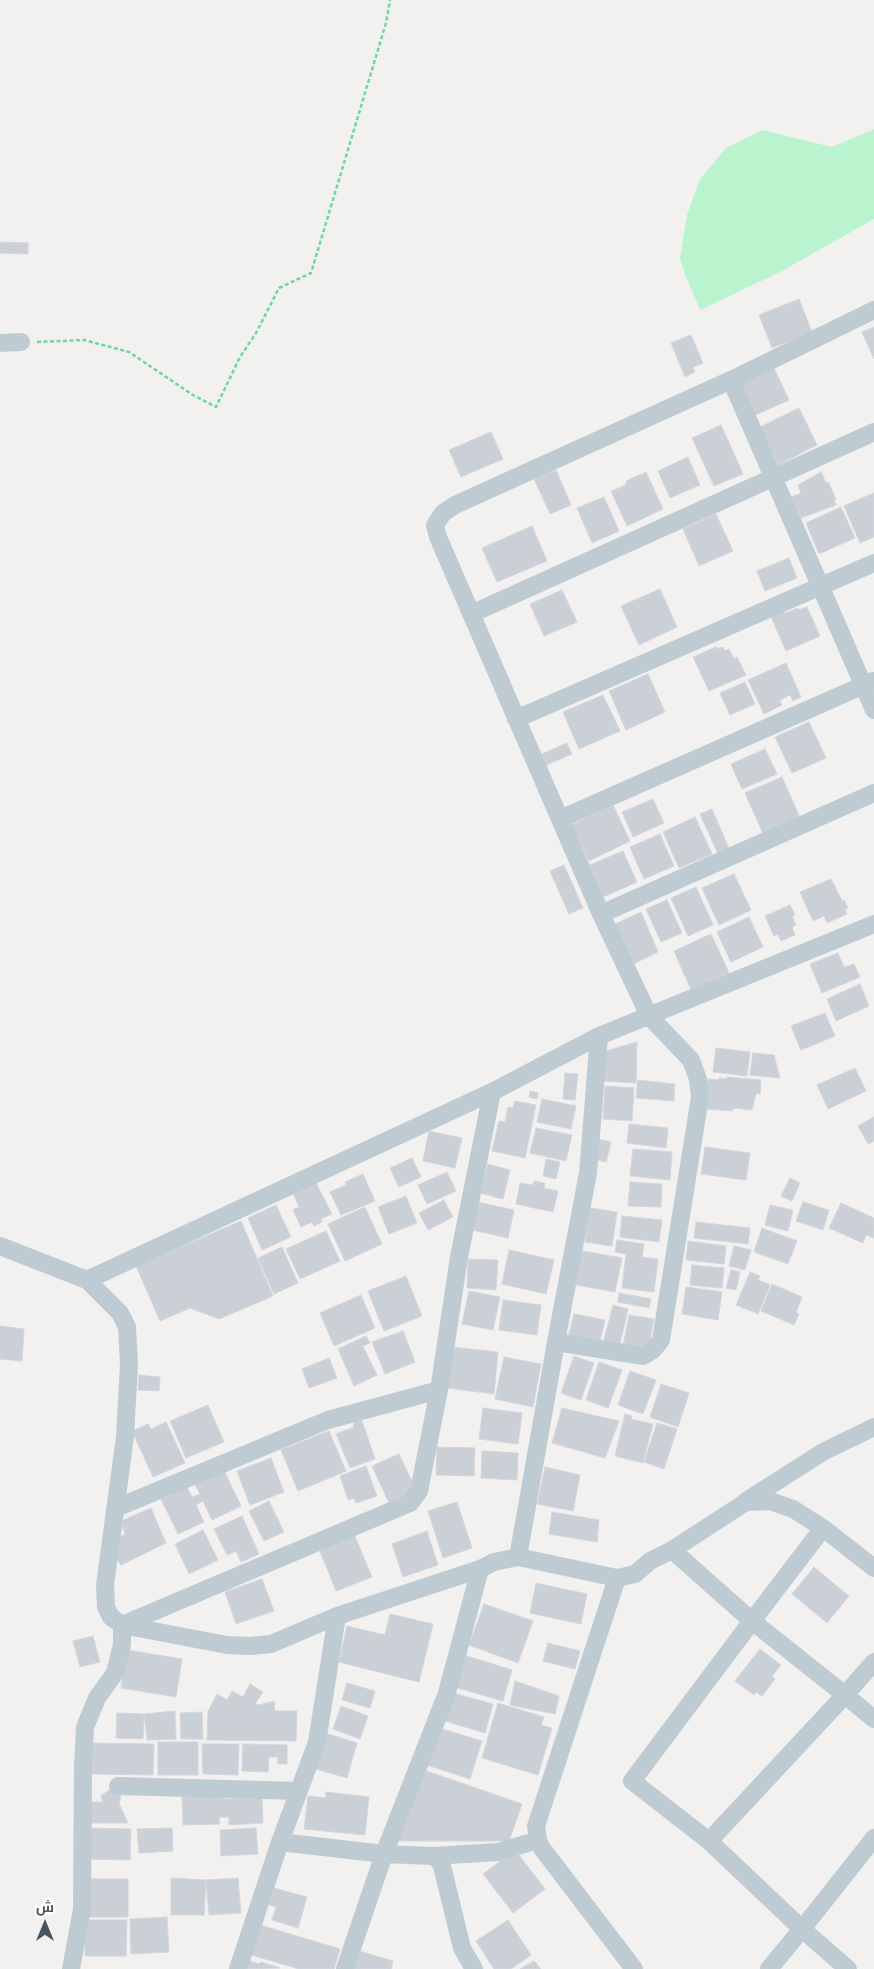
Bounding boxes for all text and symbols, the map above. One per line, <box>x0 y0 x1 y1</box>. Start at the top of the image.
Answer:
north arrow <box>20 1899 70 1949</box>
text: ش <box>36 1900 54 1917</box>

